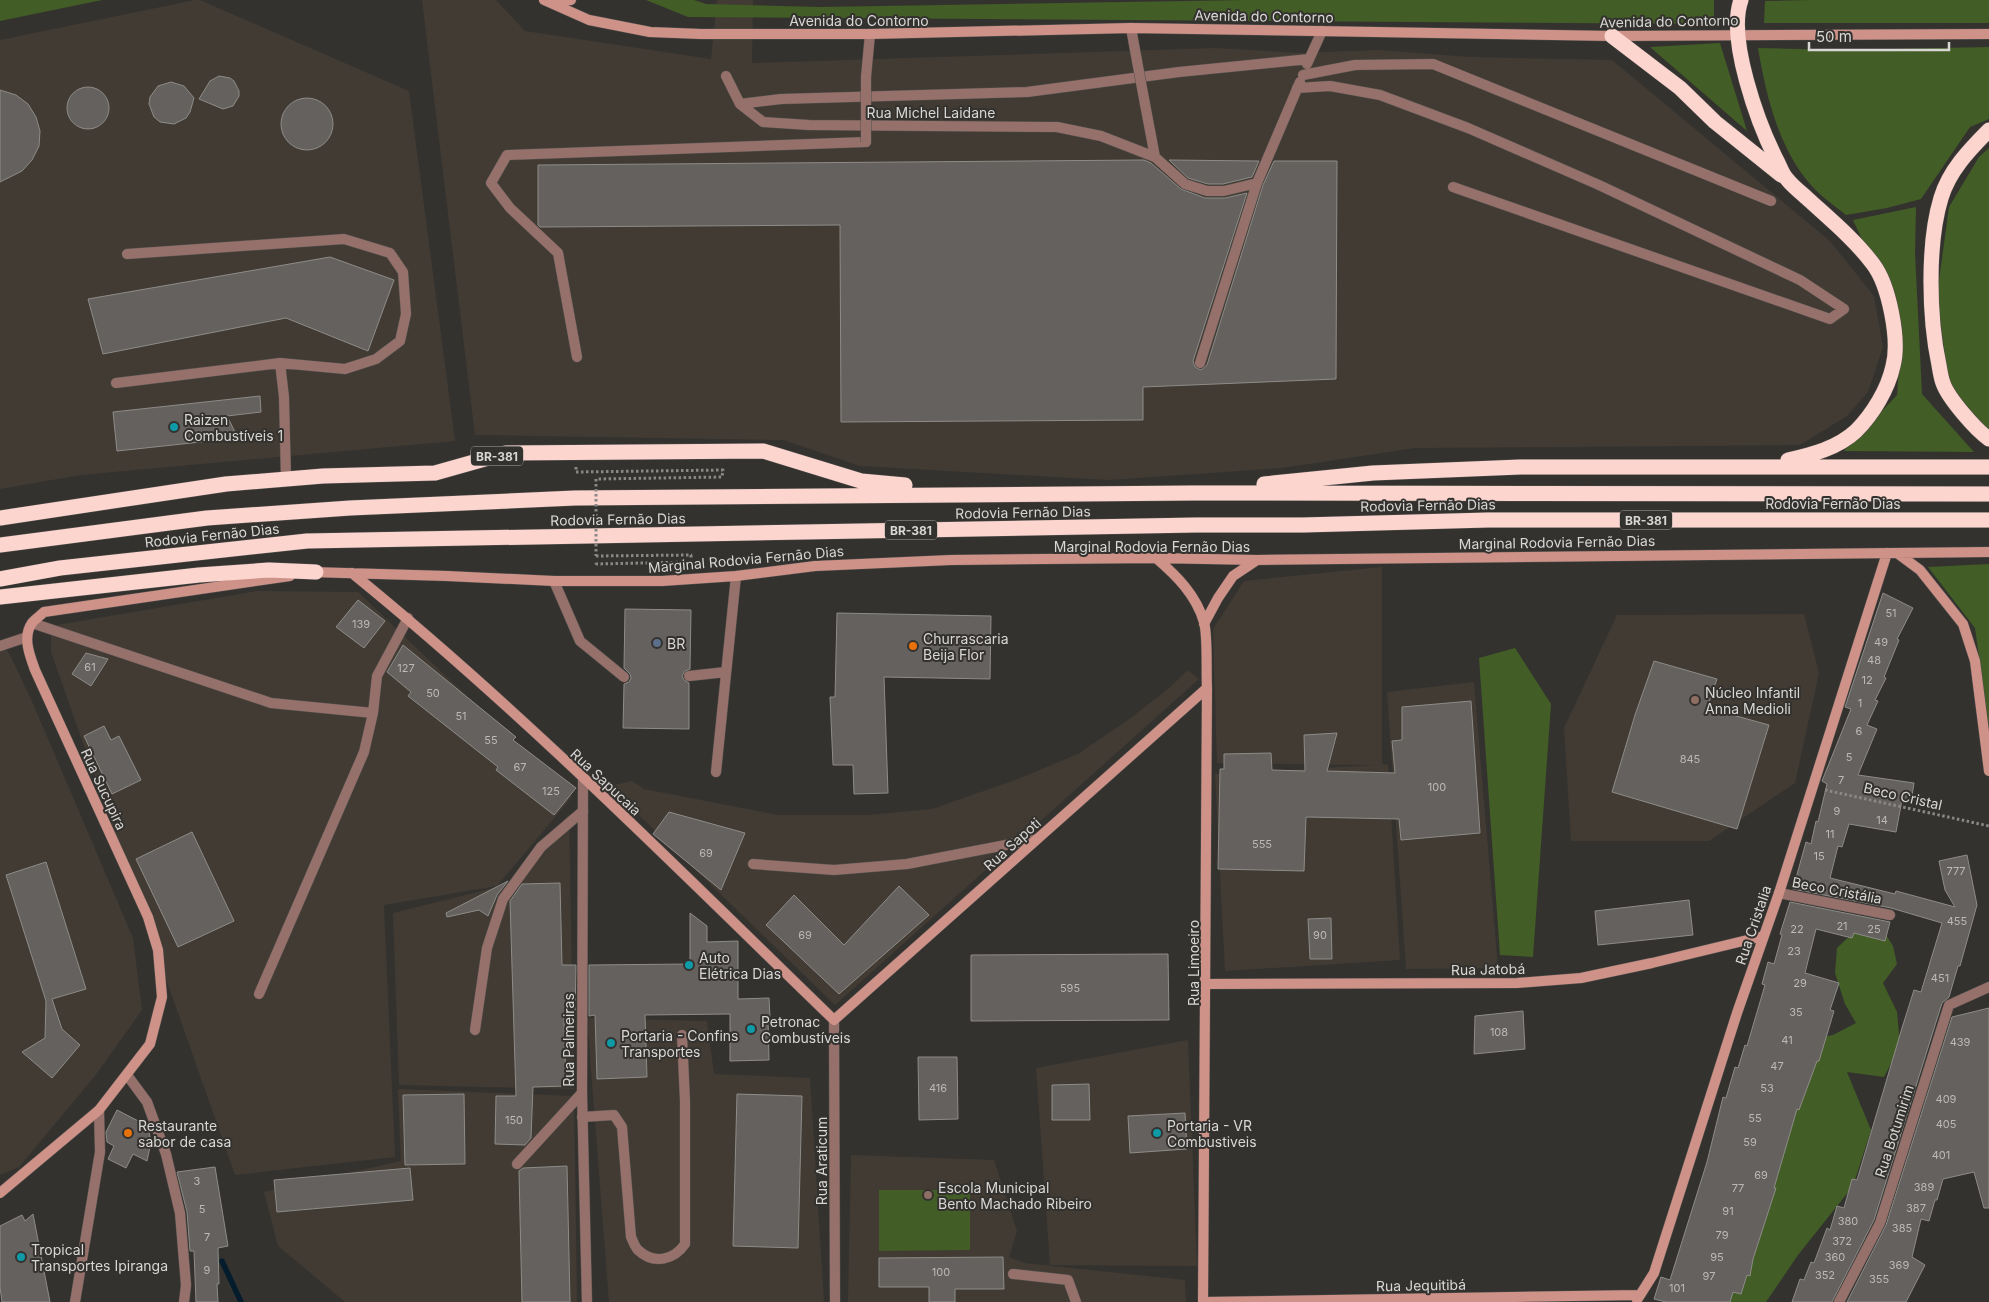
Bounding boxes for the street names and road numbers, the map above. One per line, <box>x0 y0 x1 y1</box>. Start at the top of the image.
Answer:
street label: Avenida do Contorno <box>1194 6 1334 26</box>
street label: Avenida do Contorno <box>1599 11 1739 31</box>
street label: Avenida do Contorno <box>789 12 929 29</box>
street label: Rua Michel Laidane <box>867 104 995 121</box>
road number: BR-381 <box>471 446 523 466</box>
street label: Rodovia Fernão Dias <box>1360 495 1496 515</box>
street label: Rodovia Fernão Dias <box>1765 495 1901 512</box>
street label: Rodovia Fernão Dias <box>955 502 1091 522</box>
street label: Rodovia Fernão Dias <box>550 509 686 529</box>
road number: BR-381 <box>1620 510 1672 530</box>
street label: Rodovia Fernão Dias <box>144 519 280 551</box>
road number: BR-381 <box>885 520 937 540</box>
street label: Marginal Rodovia Fernão Dias <box>1459 532 1655 552</box>
street label: Marginal Rodovia Fernão Dias <box>1054 538 1250 555</box>
street label: Marginal Rodovia Fernão Dias <box>647 542 845 576</box>
street label: Rua Sapucaia <box>567 745 645 819</box>
street label: Rua Sucupira <box>78 746 130 832</box>
street label: Beco Cristal <box>1862 779 1944 813</box>
street label: Rua Sapoti <box>980 814 1044 874</box>
street label: Beco Cristália <box>1791 873 1883 907</box>
street label: Rua Cristalia <box>1731 883 1775 967</box>
street label: Rua Limoeiro <box>1185 920 1202 1006</box>
street label: Rua Jatobá <box>1451 960 1525 978</box>
street label: Rua Palmeiras <box>560 993 577 1087</box>
street label: Rua Botumirim <box>1871 1083 1917 1179</box>
street label: Rua Araticum <box>813 1117 830 1205</box>
street label: Rua Jequitibá <box>1376 1276 1466 1294</box>

